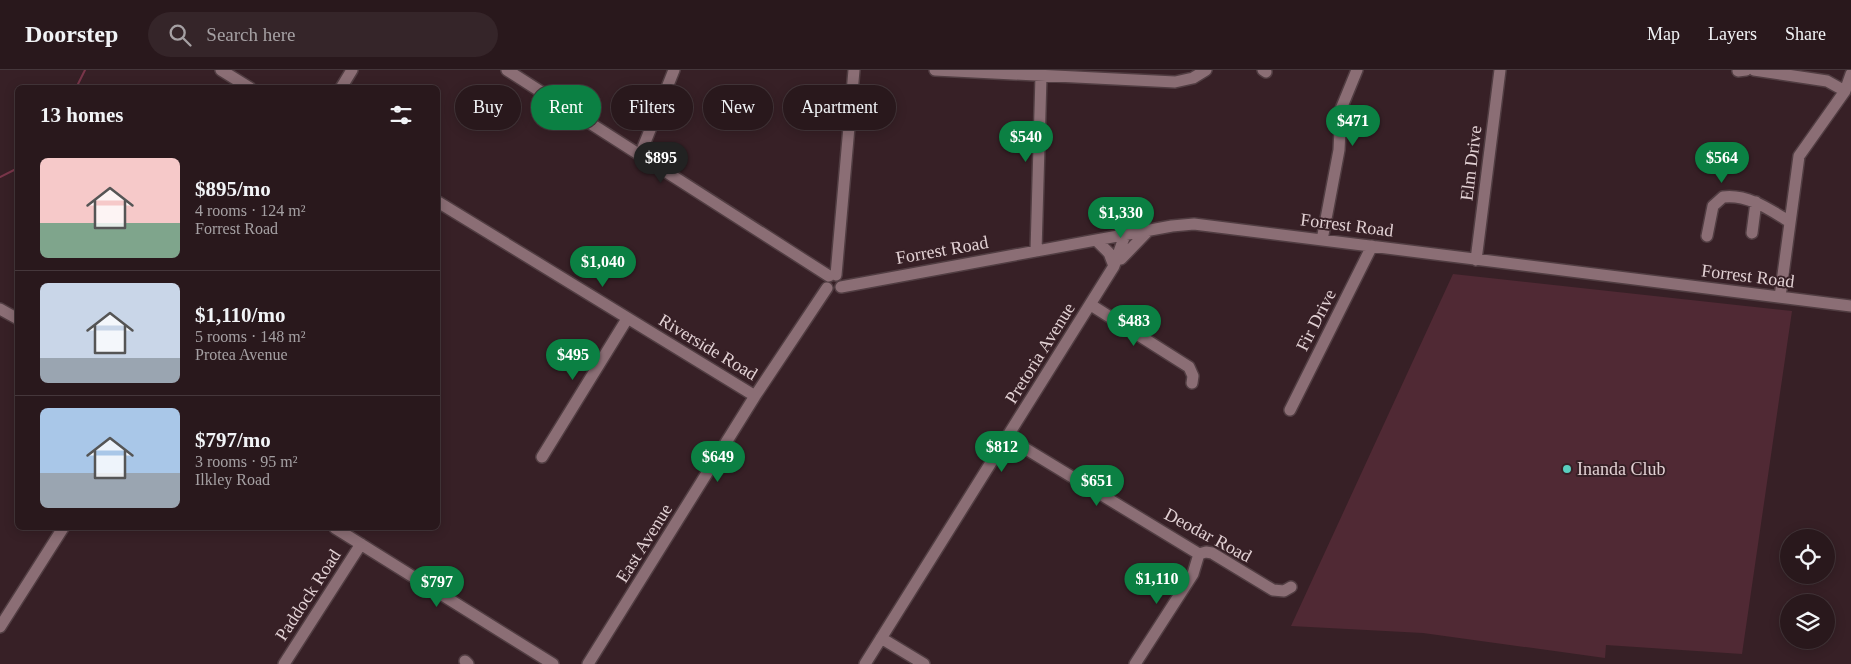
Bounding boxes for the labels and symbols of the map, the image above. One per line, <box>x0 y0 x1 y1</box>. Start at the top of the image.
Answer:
pin: $471 <box>1323 104 1383 147</box>
pin: $540 <box>996 121 1056 163</box>
street label: Elm Drive <box>1456 124 1486 202</box>
pin: $895 <box>631 142 691 184</box>
pin: $564 <box>1692 142 1752 184</box>
pin: $1,330 <box>1080 196 1162 239</box>
street label: Forrest Road <box>1299 209 1395 241</box>
street label: Forrest Road <box>894 232 990 268</box>
pin: $1,040 <box>562 246 644 288</box>
street label: Forrest Road <box>1700 260 1796 292</box>
street label: Fir Drive <box>1292 286 1340 354</box>
street label: Pretoria Avenue <box>1001 299 1079 407</box>
pin: $483 <box>1104 304 1164 347</box>
street label: Riverside Road <box>655 310 761 384</box>
pin: $495 <box>543 338 603 381</box>
pin: $812 <box>972 430 1032 473</box>
pin: $649 <box>688 440 748 483</box>
place label: Inanda Club <box>1577 459 1665 479</box>
marker: Inanda Club <box>1561 463 1573 475</box>
pin: $651 <box>1067 464 1127 507</box>
street label: East Avenue <box>612 500 676 586</box>
street label: Deodar Road <box>1161 504 1255 566</box>
street label: Paddock Road <box>271 546 345 644</box>
pin: $1,110 <box>1116 562 1198 605</box>
pin: $797 <box>407 566 467 608</box>

